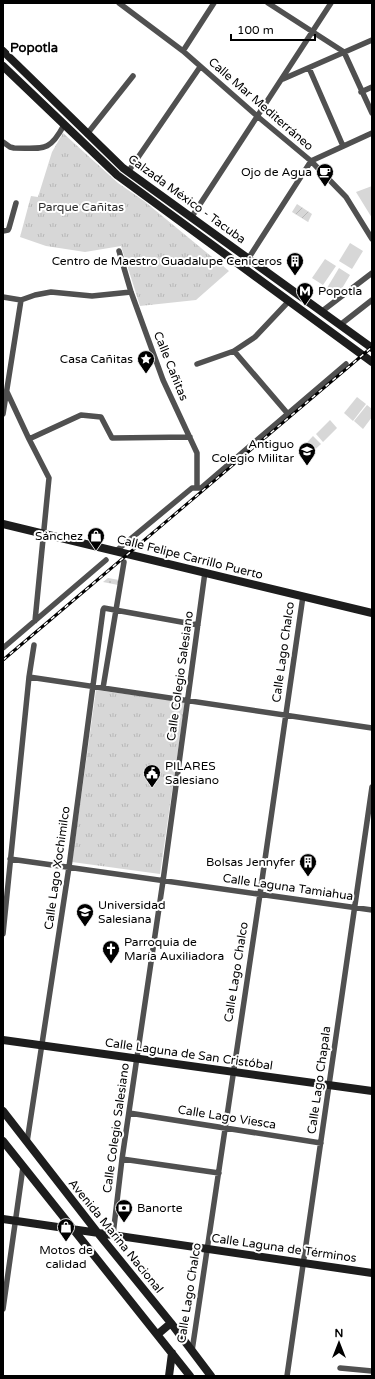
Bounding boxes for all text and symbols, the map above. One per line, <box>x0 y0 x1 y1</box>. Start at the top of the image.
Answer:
scale bar <box>231 16 315 42</box>
text: 100 m <box>237 23 274 37</box>
district label: Popotla <box>10 40 58 56</box>
street label: Calle Mar Mediterráneo <box>206 55 316 153</box>
street label: Calzada México - Tacuba <box>126 152 248 246</box>
cafe icon: Ojo de Agua <box>315 162 335 187</box>
place label: Ojo de Agua <box>241 165 312 179</box>
park label: Parque Cañitas <box>38 200 124 214</box>
building icon: Centro de Maestro Guadalupe Ceniceros <box>285 251 305 276</box>
place label: Centro de Maestro Guadalupe Ceniceros <box>52 254 282 268</box>
metro station icon: Popotla <box>295 281 315 306</box>
place label: Popotla <box>318 284 362 298</box>
street label: Calle Cañitas <box>151 329 191 403</box>
place icon: Casa Cañitas <box>136 349 156 374</box>
place label: Casa Cañitas <box>60 352 133 366</box>
place label: Antiguo Colegio Militar <box>211 437 294 465</box>
school or university icon: Antiguo Colegio Militar <box>297 441 317 466</box>
shop icon: Sánchez <box>86 526 106 551</box>
place label: Sánchez <box>35 529 83 543</box>
street label: Calle Felipe Carrillo Puerto <box>115 532 265 582</box>
street label: Calle Lago Chalco <box>269 601 297 703</box>
street label: Calle Colegio Salesiano <box>164 610 196 742</box>
place label: PILARES Salesiano <box>165 759 219 787</box>
public building icon: PILARES Salesiano <box>142 763 162 788</box>
street label: Calle Lago Xochimilco <box>41 805 73 931</box>
building icon: Bolsas Jennyfer <box>298 852 318 877</box>
place label: Bolsas Jennyfer <box>206 855 295 869</box>
street label: Calle Laguna Tamiahua <box>222 871 354 903</box>
place label: Universidad Salesiana <box>98 898 165 926</box>
school or university icon: Universidad Salesiana <box>75 902 95 927</box>
street label: Calle Lago Chalco <box>221 921 251 1023</box>
place label: Parroquia de María Auxiliadora <box>124 935 224 963</box>
church icon: Parroquia de María Auxiliadora <box>101 939 121 964</box>
street label: Calle Lago Chapala <box>304 1025 334 1135</box>
street label: Calle Laguna de San Cristóbal <box>104 1035 274 1073</box>
street label: Calle Colegio Salesiano <box>100 1062 132 1194</box>
street label: Calle Lago Viesca <box>177 1102 277 1132</box>
street label: Avenida Marina Nacional <box>66 1176 166 1296</box>
bank icon: Banorte <box>114 1198 134 1223</box>
place label: Banorte <box>137 1201 183 1215</box>
shop icon: Motos de calidad <box>56 1217 76 1242</box>
street label: Calle Laguna de Términos <box>211 1231 358 1265</box>
street label: Calle Lago Chalco <box>174 1242 204 1344</box>
place label: Motos de calidad <box>39 1243 93 1271</box>
north arrow <box>319 1323 359 1363</box>
text: N <box>335 1327 343 1340</box>

